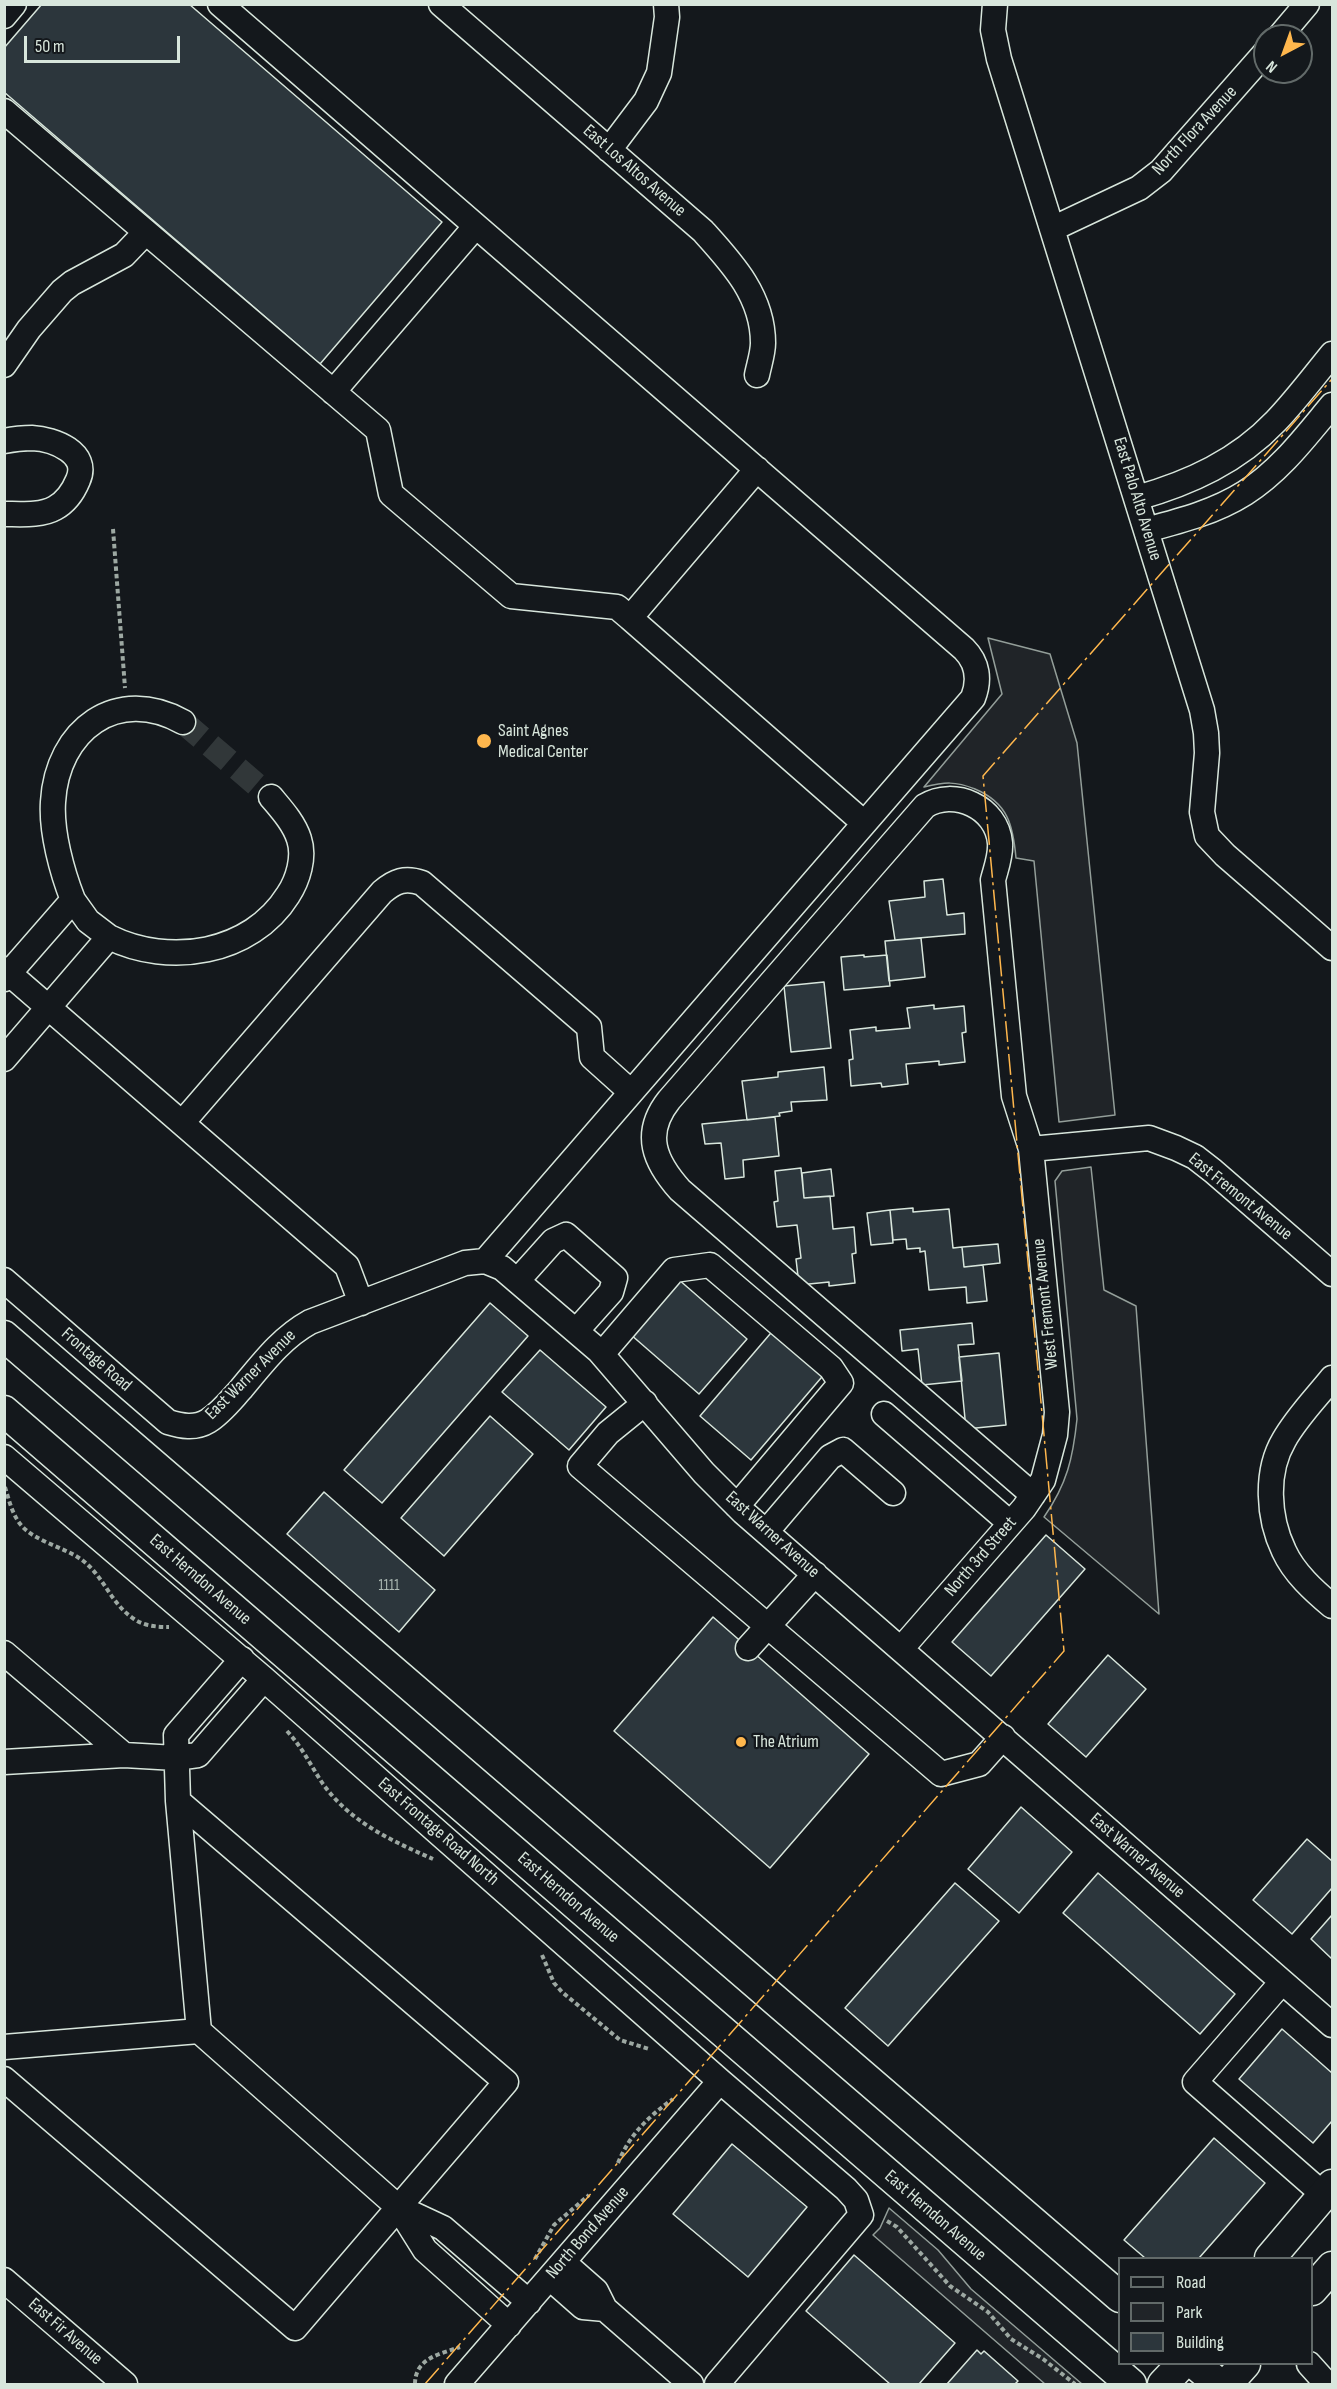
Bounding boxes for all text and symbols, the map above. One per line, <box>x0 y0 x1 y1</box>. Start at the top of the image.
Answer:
scale bar <box>27 24 183 62</box>
north arrow <box>1253 24 1313 84</box>
text: 50 m <box>35 36 65 57</box>
text: N <box>1263 56 1282 76</box>
street label: North Flora Avenue <box>1148 82 1242 180</box>
street label: East Los Altos Avenue <box>578 120 690 222</box>
street label: East Palo Alto Avenue <box>1108 435 1166 563</box>
place label: Saint Agnes Medical Center <box>498 720 588 762</box>
marker: Saint Agnes Medical Center <box>475 732 493 750</box>
street label: East Fremont Avenue <box>1184 1149 1296 1245</box>
street label: West Fremont Avenue <box>1028 1237 1064 1371</box>
street label: Frontage Road <box>56 1323 136 1397</box>
street label: East Warner Avenue <box>201 1325 301 1425</box>
street label: East Warner Avenue <box>720 1487 824 1583</box>
street label: North 3rd Street <box>940 1513 1022 1601</box>
street label: East Herndon Avenue <box>145 1530 255 1630</box>
house number: 1111 <box>379 1577 399 1595</box>
place label: The Atrium <box>753 1731 819 1753</box>
marker: The Atrium <box>734 1735 748 1749</box>
street label: East Frontage Road North <box>373 1774 503 1890</box>
street label: East Warner Avenue <box>1085 1809 1189 1903</box>
street label: East Herndon Avenue <box>513 1848 623 1948</box>
street label: East Herndon Avenue <box>880 2166 990 2266</box>
street label: North Bond Avenue <box>542 2182 634 2284</box>
legend <box>1118 2257 1313 2365</box>
text: Road <box>1176 2272 1206 2293</box>
street label: East Fir Avenue <box>23 2294 107 2370</box>
text: Park <box>1176 2302 1202 2323</box>
text: Building <box>1176 2332 1224 2353</box>

